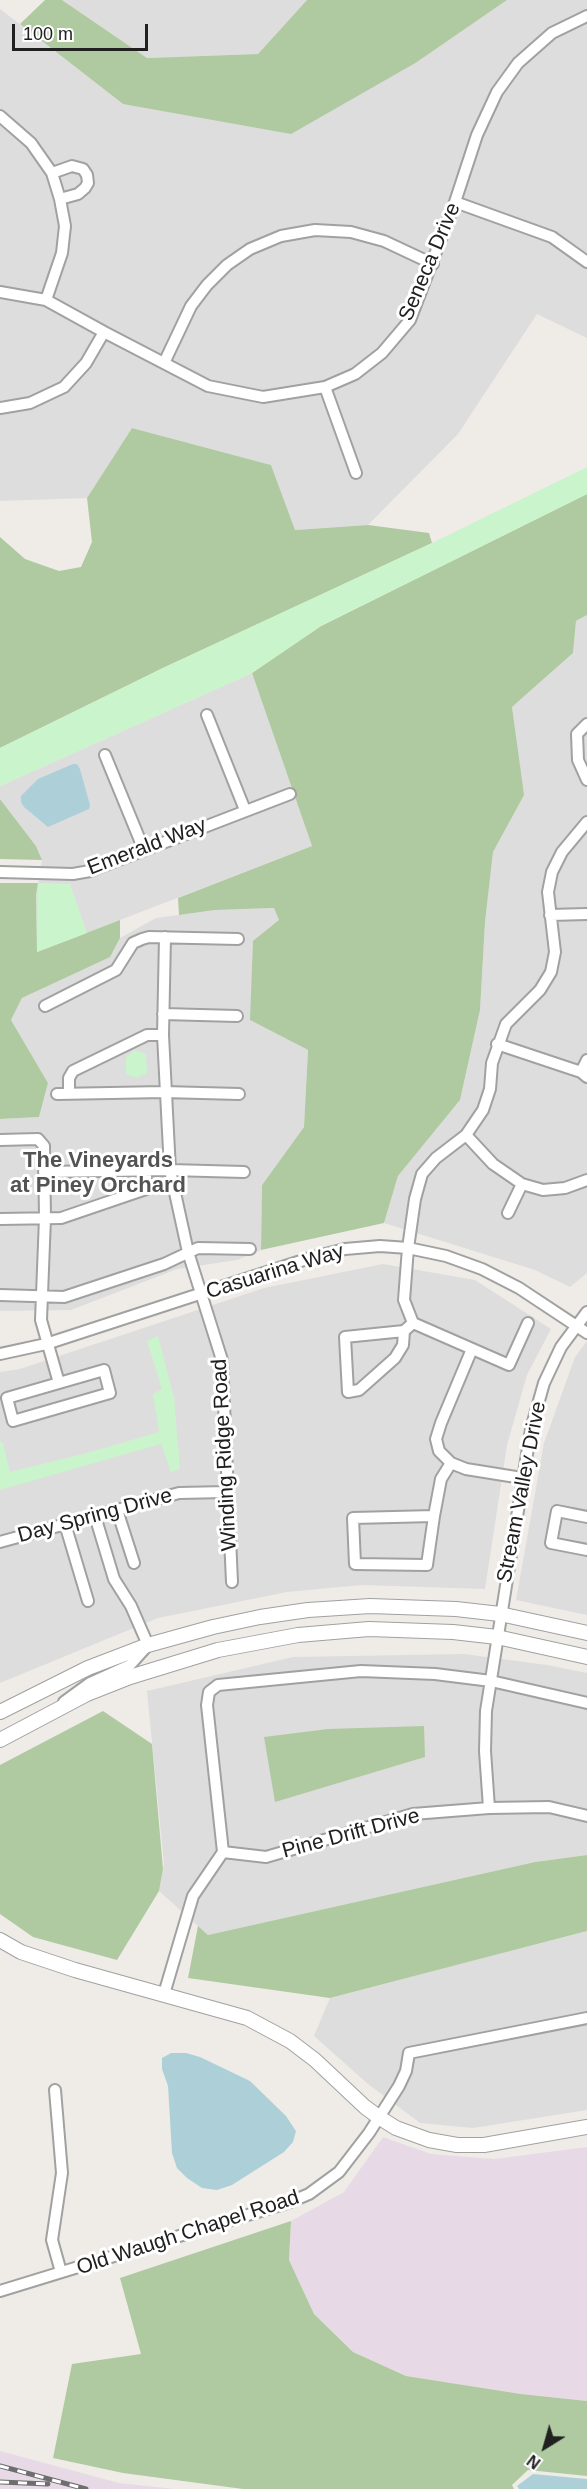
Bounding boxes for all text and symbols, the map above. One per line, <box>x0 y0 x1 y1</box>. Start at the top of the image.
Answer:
scale bar <box>15 12 152 50</box>
text: 100 m <box>23 24 73 44</box>
street label: Seneca Drive <box>394 199 466 325</box>
street label: Emerald Way <box>84 813 210 881</box>
district label: The Vineyards at Piney Orchard <box>10 1148 186 1200</box>
street label: Casuarina Way <box>203 1239 347 1305</box>
street label: Winding Ridge Road <box>207 1358 243 1552</box>
street label: Stream Valley Drive <box>492 1399 552 1585</box>
street label: Day Spring Drive <box>15 1483 175 1549</box>
street label: Pine Drift Drive <box>280 1804 422 1864</box>
street label: Old Waugh Chapel Road <box>73 2185 303 2281</box>
north arrow <box>515 2417 575 2477</box>
text: N <box>524 2452 544 2472</box>

